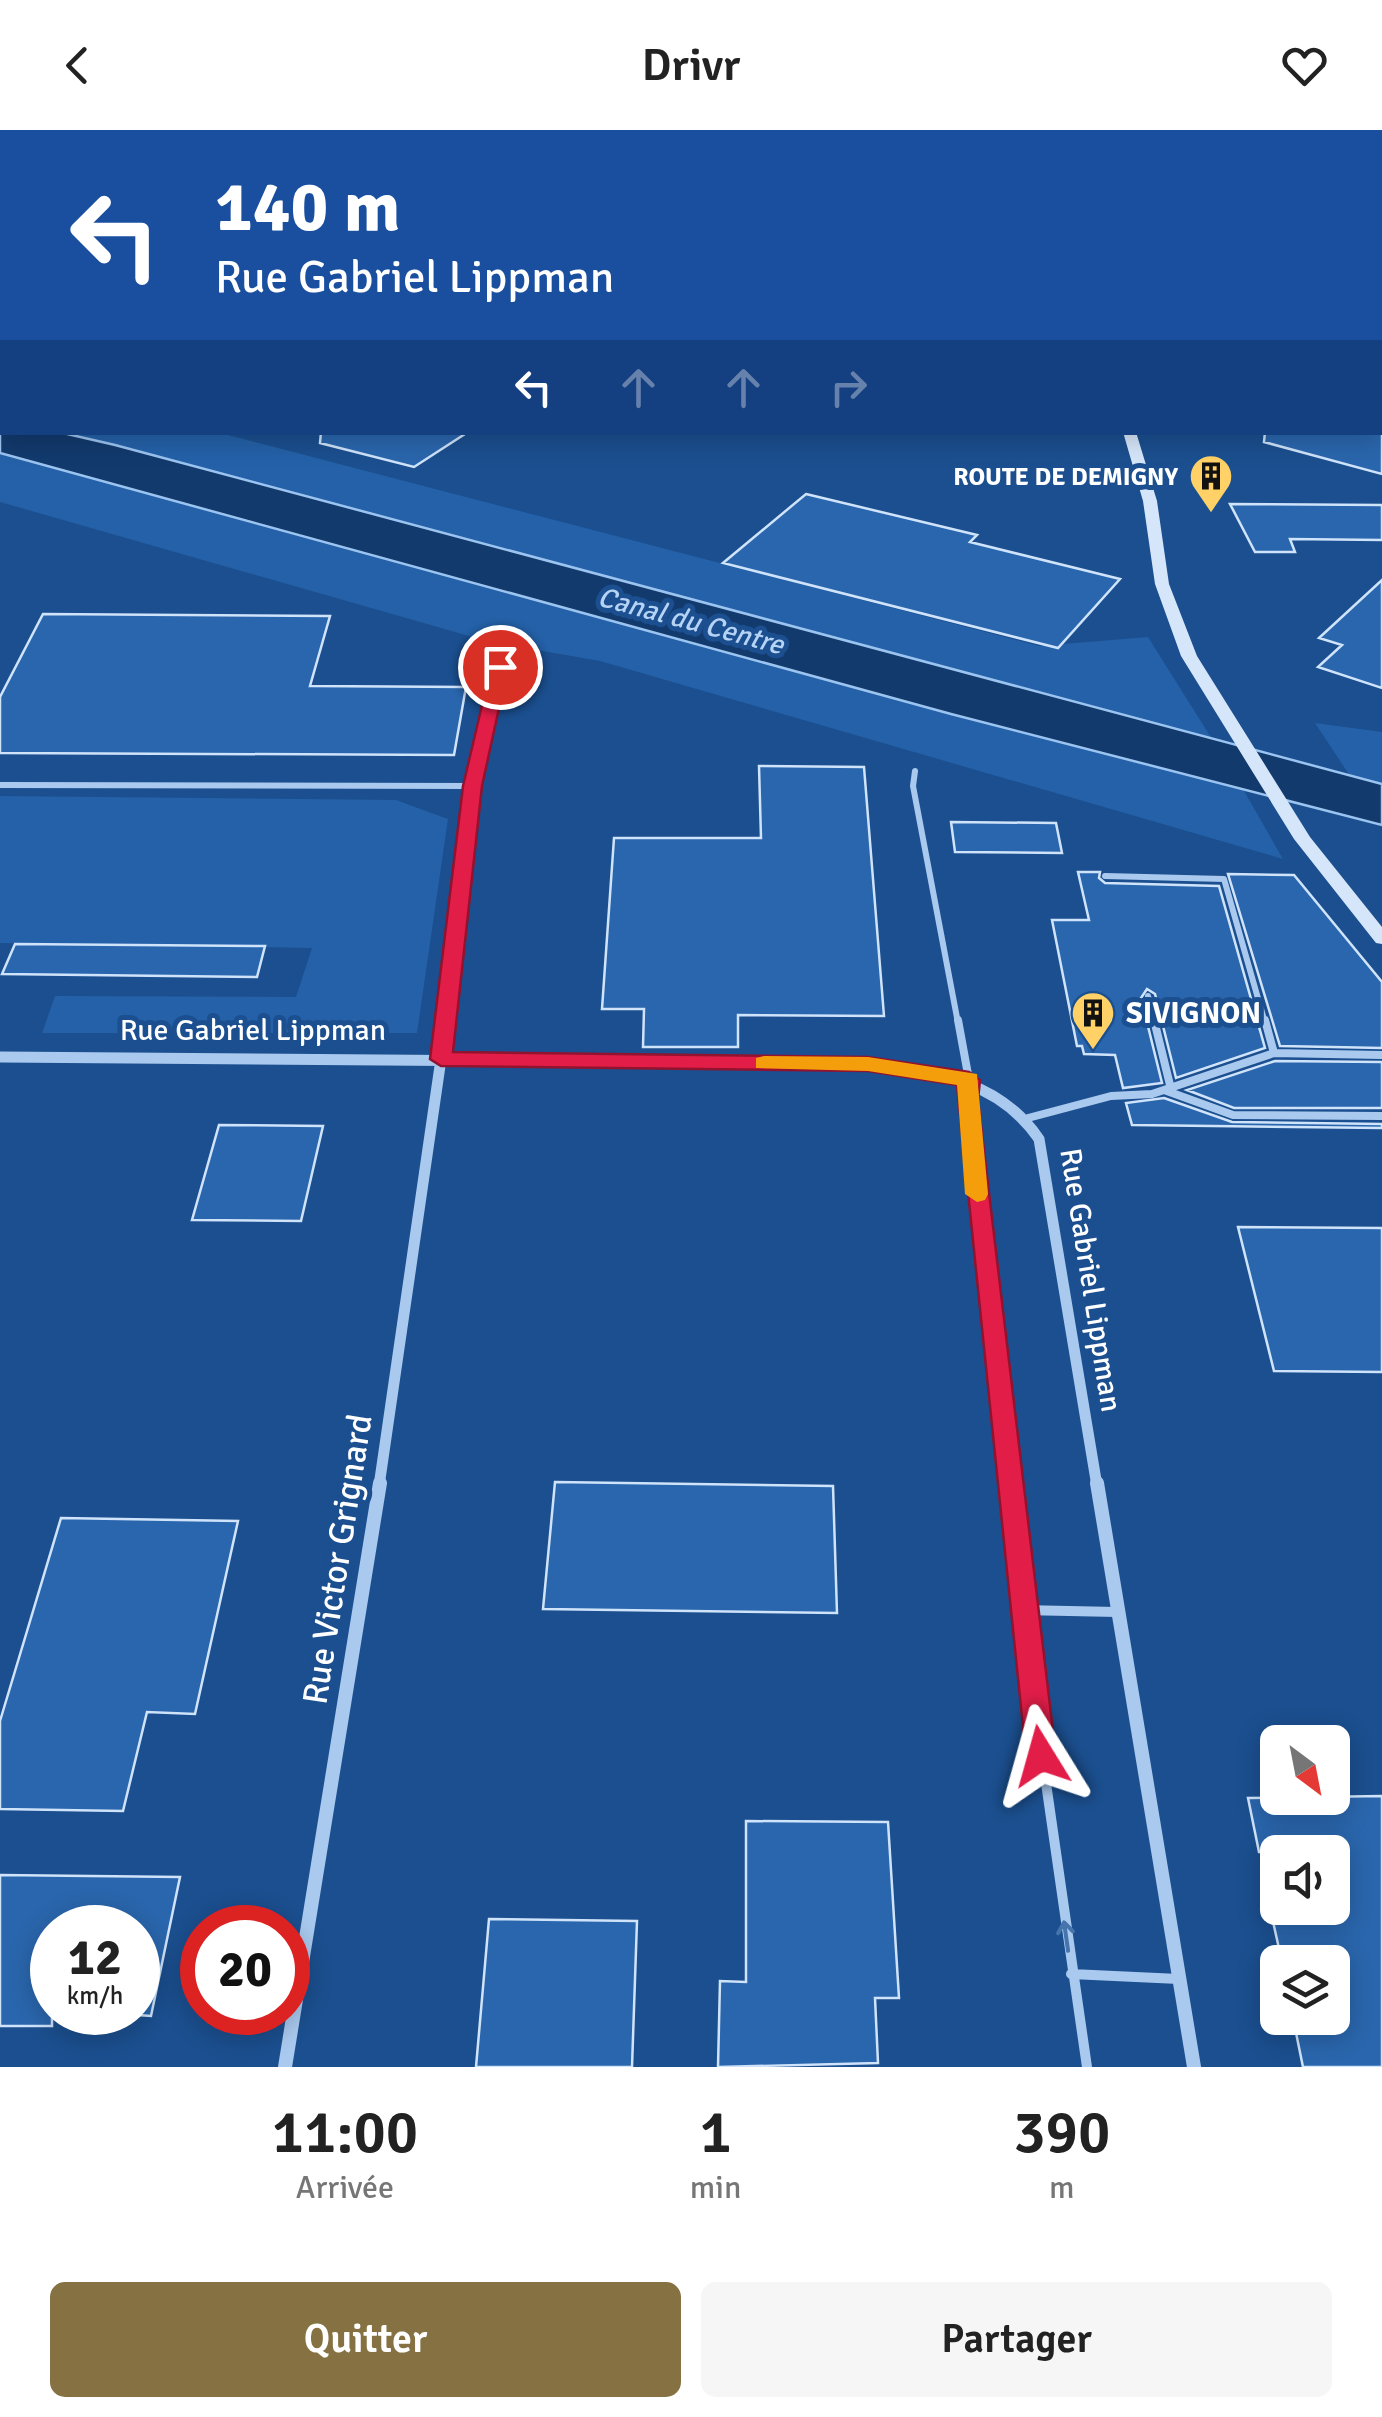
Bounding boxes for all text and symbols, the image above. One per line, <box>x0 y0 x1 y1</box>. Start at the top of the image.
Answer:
icon: back <box>50 38 105 93</box>
text: Drivr <box>642 38 740 93</box>
icon: heart <box>1277 38 1332 93</box>
text: 140 m <box>215 164 400 250</box>
icon: left <box>50 170 180 300</box>
text: Rue Gabriel Lippman <box>215 250 614 305</box>
icon: left <box>506 360 561 415</box>
icon: ahead <box>611 360 666 415</box>
icon: ahead <box>716 360 771 415</box>
icon: right <box>821 360 876 415</box>
building icon: ROUTE DE DEMIGNY <box>1188 453 1234 514</box>
place label: ROUTE DE DEMIGNY <box>953 461 1178 492</box>
water label: Canal du Centre <box>594 580 789 663</box>
pin <box>458 625 543 710</box>
icon: arrive <box>473 640 528 695</box>
building icon: SIVIGNON <box>1070 990 1116 1051</box>
place label: SIVIGNON <box>1126 995 1261 1032</box>
street label: Rue Gabriel Lippman <box>120 1012 386 1049</box>
street label: Rue Gabriel Lippman <box>1051 1146 1130 1414</box>
street label: Rue Victor Grignard <box>293 1411 382 1707</box>
position arrow <box>989 1704 1093 1808</box>
north arrow <box>1260 1725 1350 1815</box>
map controls <box>1260 1725 1350 2035</box>
button: sound <box>1260 1835 1350 1925</box>
speed limit sign: 20 <box>180 1905 310 2035</box>
one-way arrow <box>1056 1921 1074 1953</box>
text: 12 <box>68 1927 122 1989</box>
button: layers <box>1260 1945 1350 2035</box>
text: km/h <box>67 1980 123 2011</box>
text: 11:00 <box>272 2096 418 2170</box>
text: 1 <box>699 2096 732 2170</box>
text: 390 <box>1013 2096 1110 2170</box>
text: Arrivée <box>296 2168 394 2207</box>
text: min <box>690 2168 741 2207</box>
text: m <box>1049 2168 1075 2207</box>
button: Quitter <box>50 2282 681 2397</box>
button: Partager <box>701 2282 1332 2397</box>

